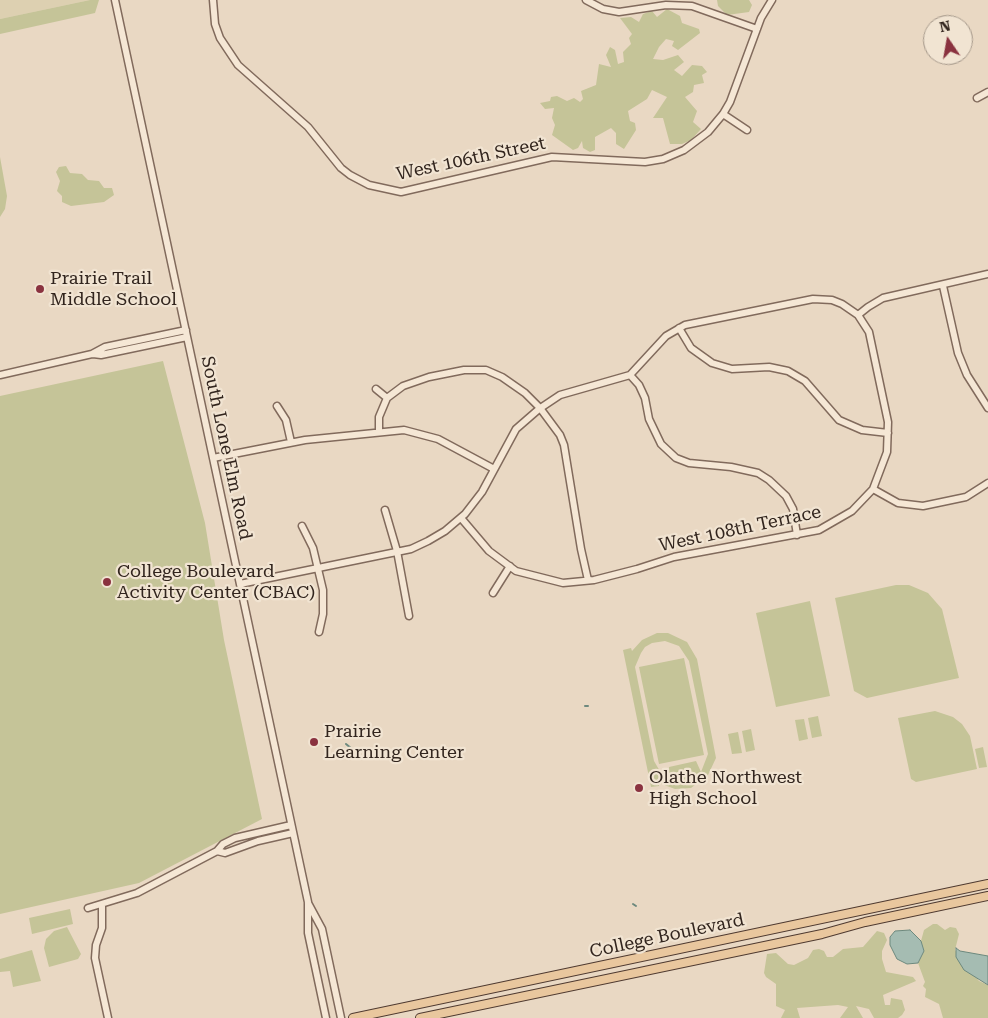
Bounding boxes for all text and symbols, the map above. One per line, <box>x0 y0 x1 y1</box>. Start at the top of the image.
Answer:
north arrow <box>923 15 973 65</box>
text: N <box>938 17 952 35</box>
street label: West 106th Street <box>394 133 548 185</box>
place label: Prairie Trail Middle School <box>50 268 177 310</box>
marker: Prairie Trail Middle School <box>34 283 46 295</box>
street label: South Lone Elm Road <box>196 354 256 542</box>
street label: West 108th Terrace <box>657 501 823 557</box>
place label: College Boulevard Activity Center (CBAC) <box>117 561 315 604</box>
marker: College Boulevard Activity Center (CBAC) <box>101 576 113 588</box>
place label: Prairie Learning Center <box>324 721 464 764</box>
marker: Prairie Learning Center <box>308 736 320 748</box>
place label: Olathe Northwest High School <box>649 767 802 810</box>
marker: Olathe Northwest High School <box>633 782 645 794</box>
street label: College Boulevard <box>588 909 746 963</box>

